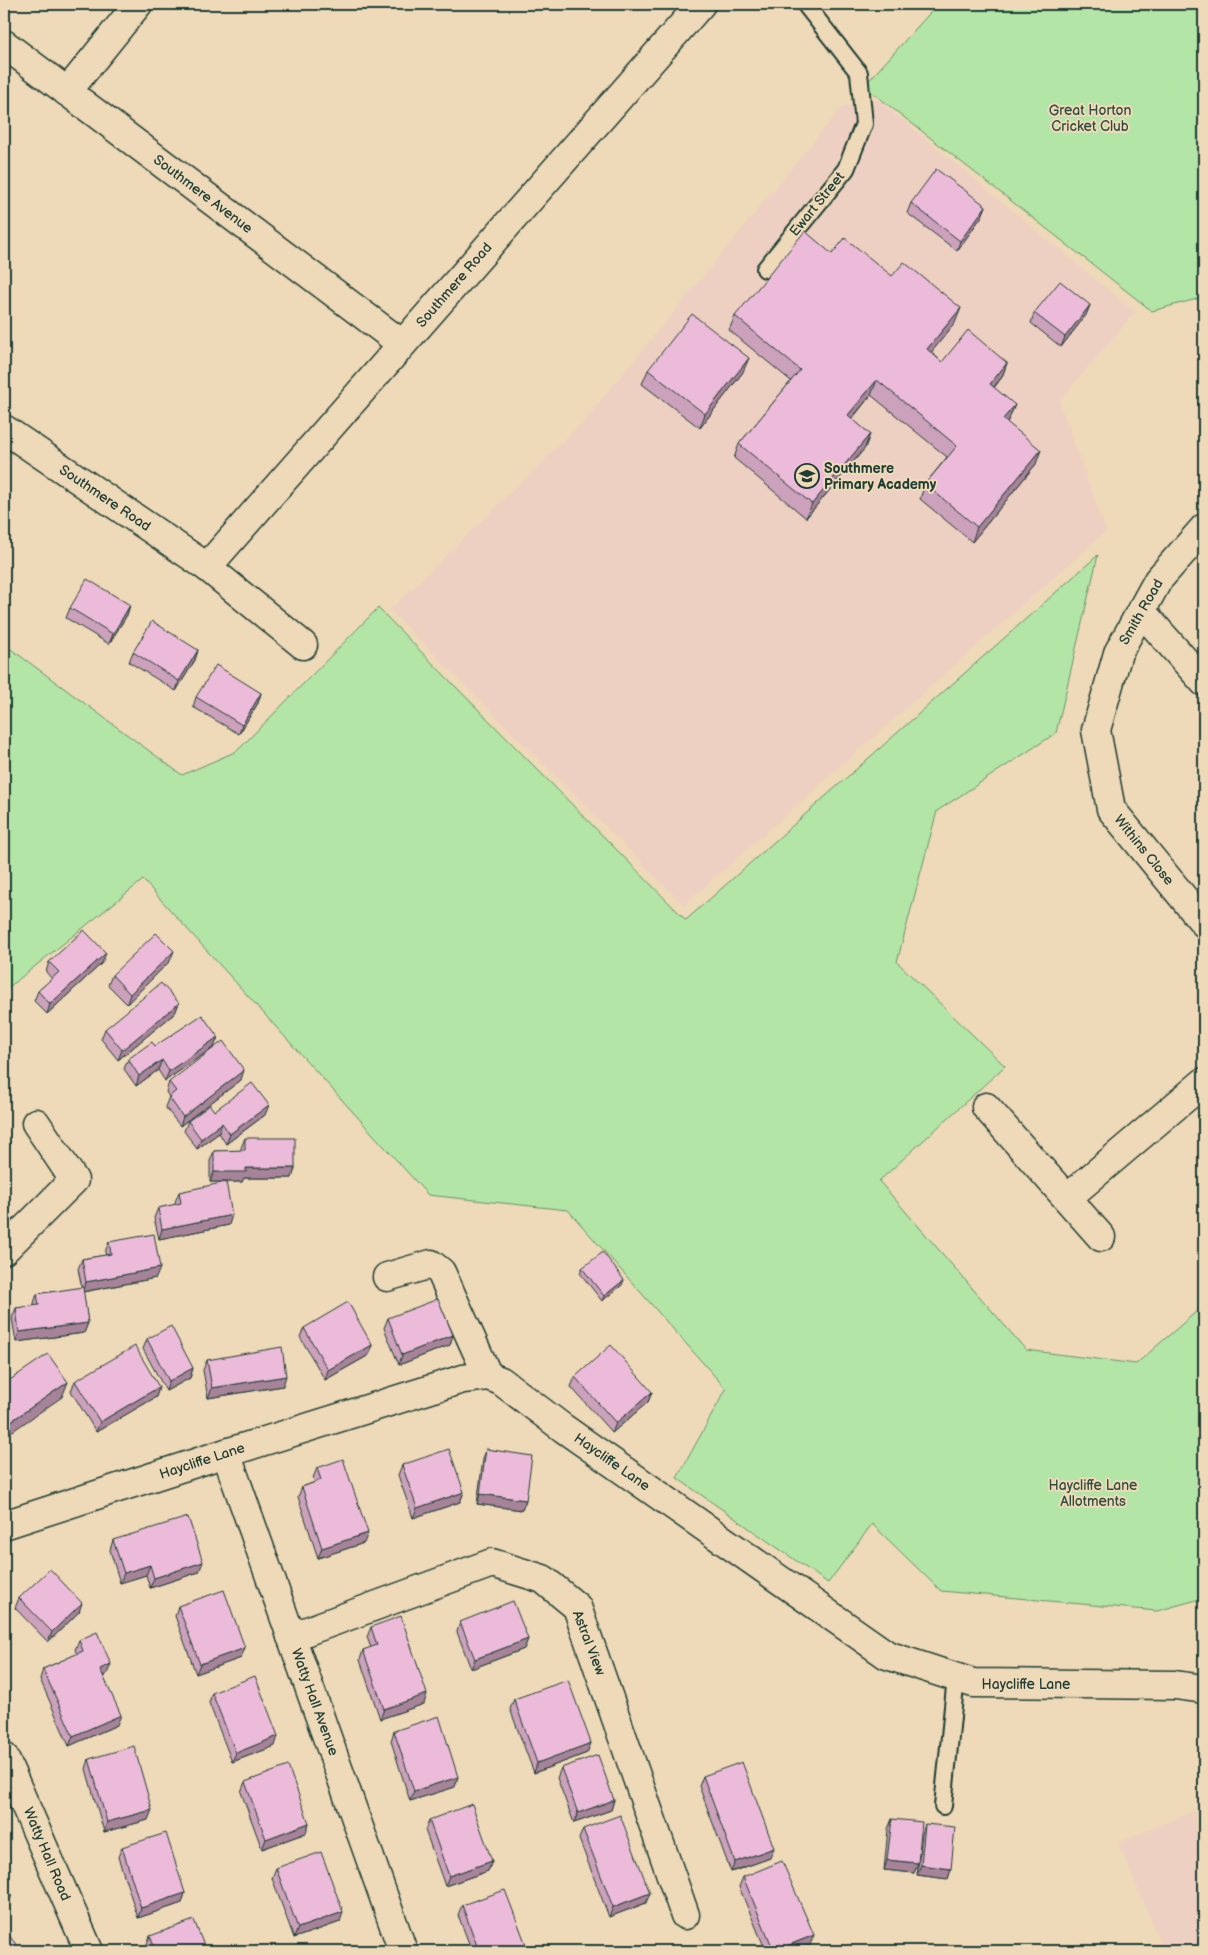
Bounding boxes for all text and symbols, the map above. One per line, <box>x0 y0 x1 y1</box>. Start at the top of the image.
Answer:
park label: Great Horton Cricket Club <box>1049 102 1131 135</box>
street label: Southmere Avenue <box>150 151 256 237</box>
street label: Ewart Street <box>786 168 848 240</box>
street label: Southmere Road <box>413 239 495 331</box>
place label: Southmere Primary Academy <box>824 460 937 493</box>
street label: Southmere Road <box>56 461 154 535</box>
school or university icon: Southmere Primary Academy <box>794 463 820 489</box>
street label: Smith Road <box>1115 576 1167 648</box>
street label: Withins Close <box>1111 811 1177 889</box>
street label: Haycliffe Lane <box>571 1430 653 1494</box>
street label: Haycliffe Lane <box>157 1439 247 1483</box>
park label: Haycliffe Lane Allotments <box>1049 1477 1137 1510</box>
street label: Astral View <box>569 1608 609 1678</box>
street label: Watty Hall Avenue <box>288 1646 342 1758</box>
street label: Haycliffe Lane <box>982 1676 1070 1693</box>
street label: Watty Hall Road <box>20 1805 74 1903</box>

